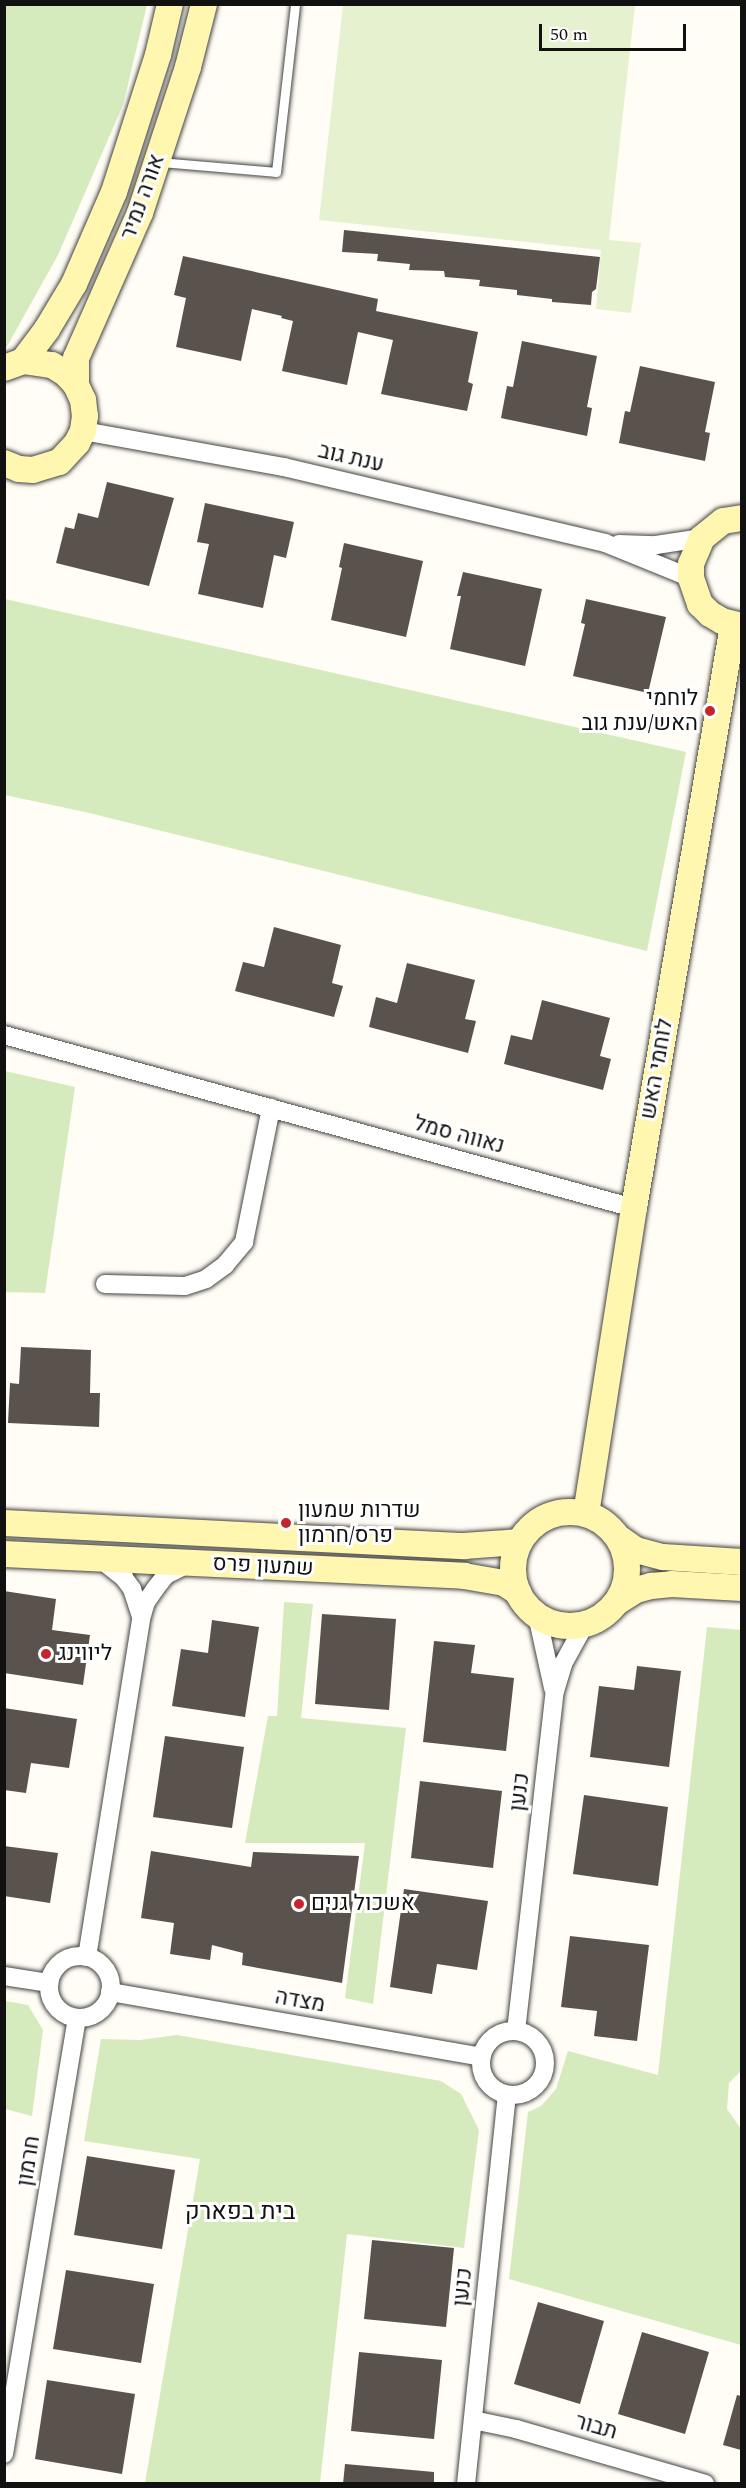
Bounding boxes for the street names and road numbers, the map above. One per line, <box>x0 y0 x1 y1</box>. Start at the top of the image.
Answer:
street label: אורה נמיר <box>115 151 171 243</box>
street label: ענת גוב <box>316 438 386 478</box>
street label: לוחמי האש <box>635 1017 679 1121</box>
street label: נאווה סמל <box>411 1110 507 1160</box>
street label: שמעון פרס <box>212 1550 314 1582</box>
street label: כנען <box>505 1771 535 1813</box>
street label: מצדה <box>273 1984 327 2018</box>
street label: חרמון <box>12 2134 46 2188</box>
street label: כנען <box>448 2266 478 2308</box>
street label: תבור <box>572 2408 620 2446</box>

